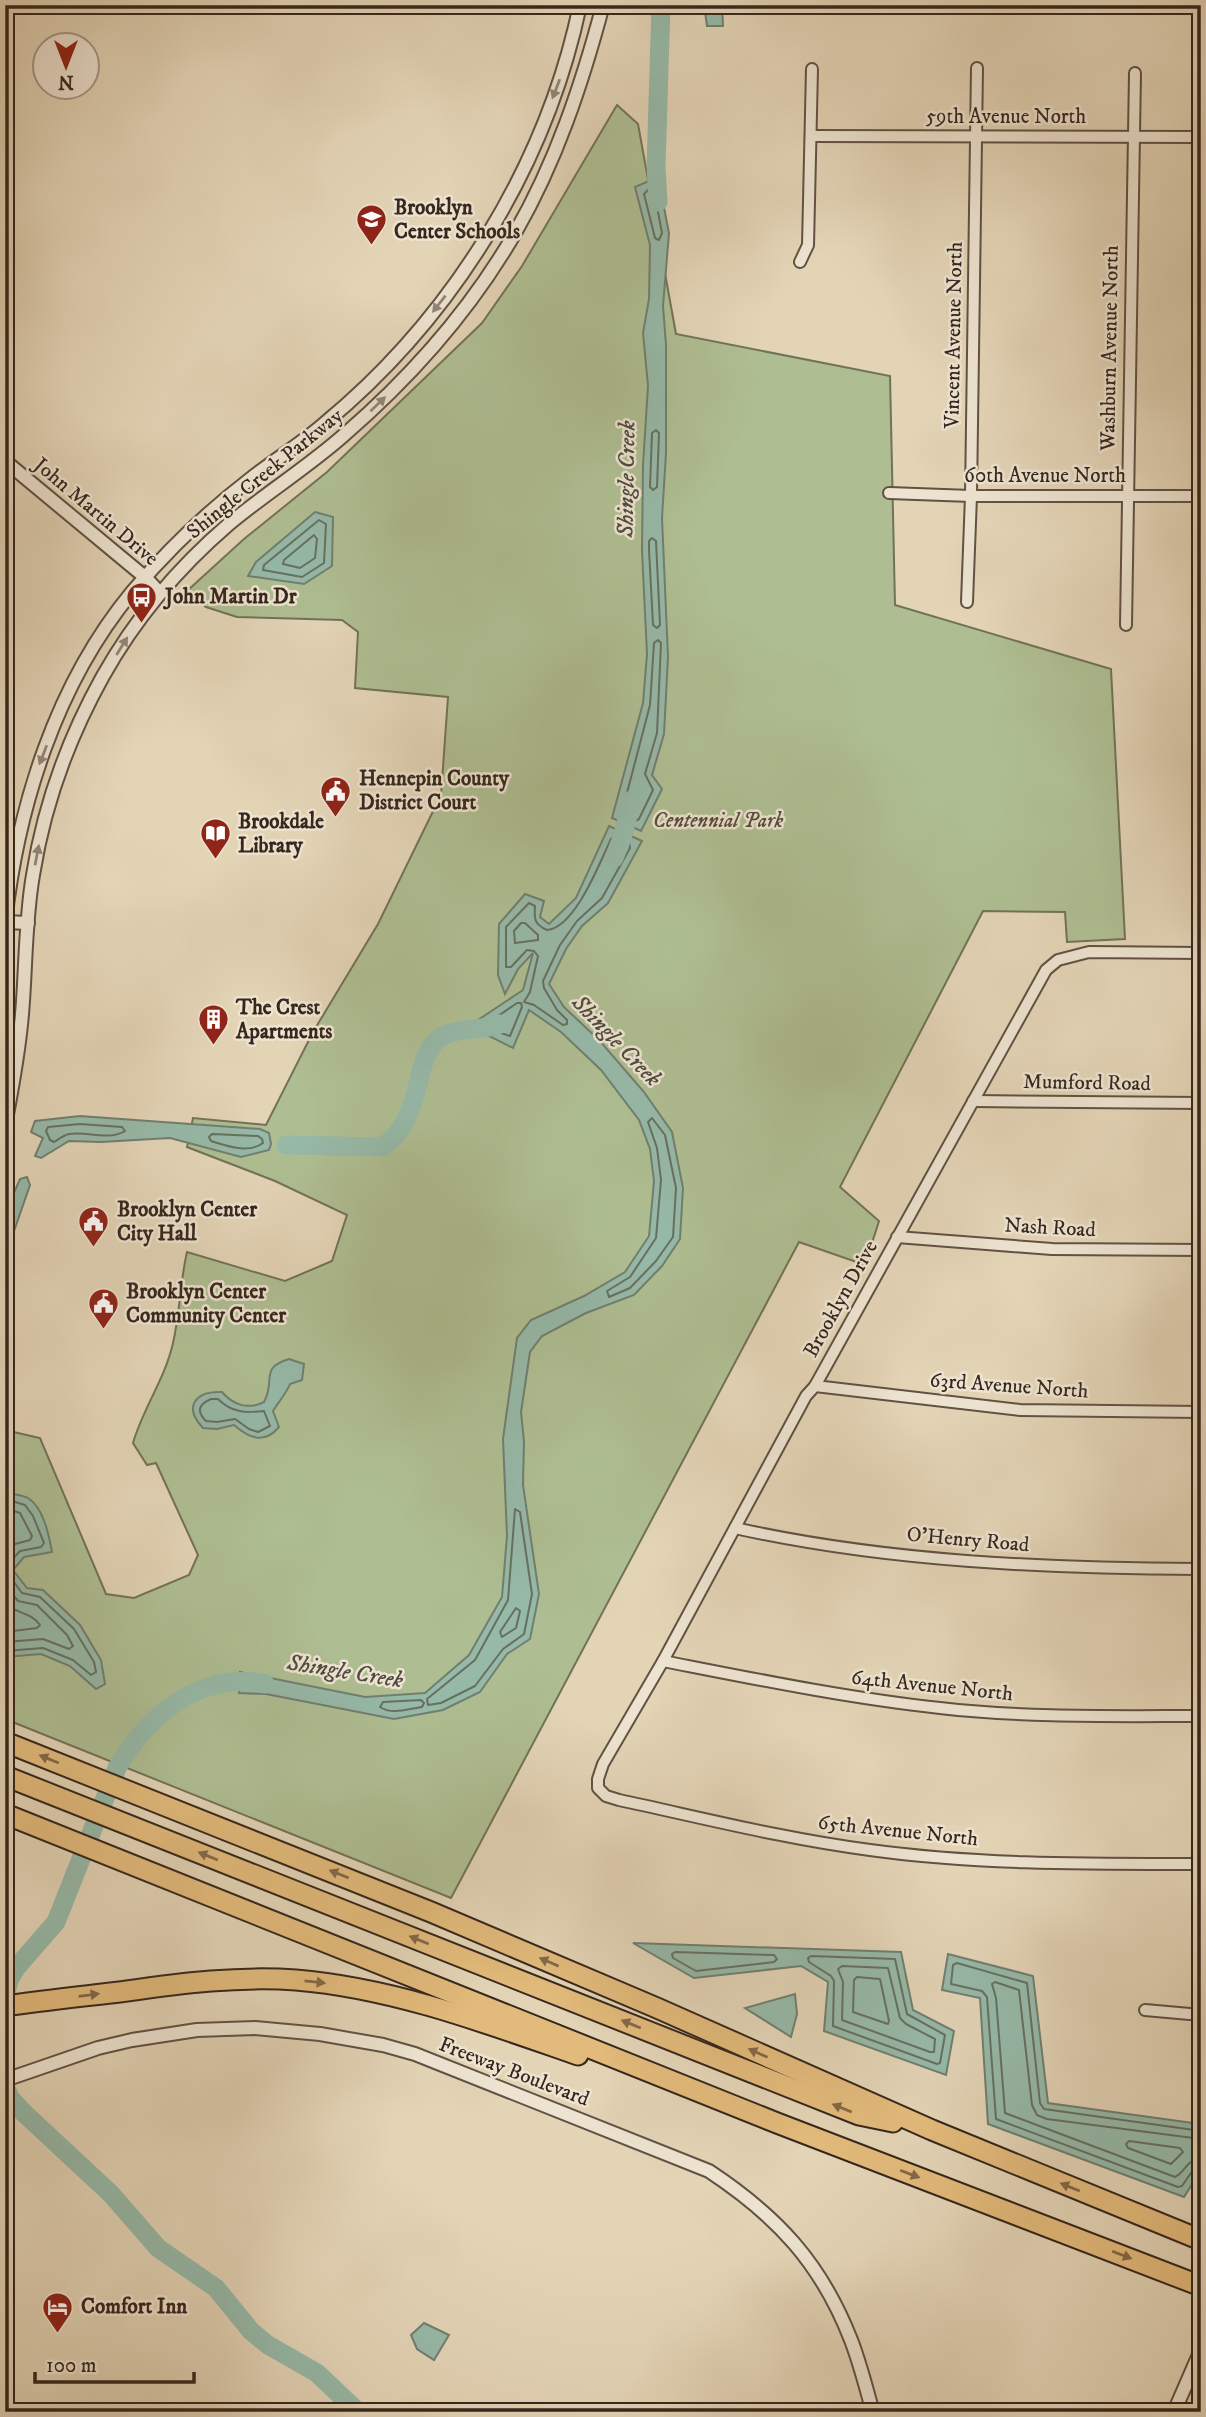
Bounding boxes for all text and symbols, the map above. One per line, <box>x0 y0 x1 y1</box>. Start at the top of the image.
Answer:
north arrow <box>32 32 102 102</box>
text: N <box>58 70 74 93</box>
one-way arrow <box>550 79 561 100</box>
street label: 59th Avenue North <box>926 104 1086 130</box>
place label: Brooklyn Center Schools <box>394 195 520 245</box>
school or university icon: Brooklyn Center Schools <box>354 203 388 247</box>
street label: Vincent Avenue North <box>939 241 969 430</box>
street label: Washburn Avenue North <box>1095 245 1125 452</box>
one-way arrow <box>433 295 447 313</box>
one-way arrow <box>369 397 386 413</box>
street label: Shingle Creek Parkway <box>182 402 349 545</box>
water label: Shingle Creek <box>611 420 643 539</box>
street label: John Martin Drive <box>27 451 164 572</box>
street label: 60th Avenue North <box>964 463 1126 489</box>
bus stop icon: John Martin Dr <box>125 580 159 624</box>
place label: John Martin Dr <box>163 584 298 610</box>
one-way arrow <box>115 636 128 656</box>
one-way arrow <box>37 744 48 765</box>
place label: Hennepin County District Court <box>359 766 510 816</box>
public building icon: Hennepin County District Court <box>319 774 353 818</box>
park label: Centennial Park <box>653 808 783 834</box>
place label: Brookdale Library <box>238 809 324 859</box>
library icon: Brookdale Library <box>198 817 232 861</box>
one-way arrow <box>31 844 42 866</box>
water label: Shingle Creek <box>564 988 667 1093</box>
place label: The Crest Apartments <box>235 995 332 1045</box>
building icon: The Crest Apartments <box>196 1003 230 1047</box>
street label: Mumford Road <box>1023 1069 1152 1097</box>
place label: Brooklyn Center City Hall <box>117 1197 258 1247</box>
public building icon: Brooklyn Center City Hall <box>77 1205 111 1249</box>
street label: Nash Road <box>1004 1213 1097 1243</box>
street label: Brooklyn Drive <box>798 1236 884 1362</box>
place label: Brooklyn Center Community Center <box>126 1279 287 1329</box>
public building icon: Brooklyn Center Community Center <box>86 1287 120 1331</box>
street label: 63rd Avenue North <box>929 1367 1089 1405</box>
street label: O'Henry Road <box>906 1522 1031 1558</box>
water label: Shingle Creek <box>284 1648 405 1696</box>
street label: 64th Avenue North <box>850 1665 1014 1707</box>
one-way arrow <box>38 1754 59 1765</box>
street label: 65th Avenue North <box>816 1810 980 1852</box>
one-way arrow <box>197 1851 218 1862</box>
one-way arrow <box>328 1869 349 1880</box>
one-way arrow <box>409 1935 430 1946</box>
one-way arrow <box>539 1956 559 1968</box>
one-way arrow <box>304 1977 326 1988</box>
one-way arrow <box>78 1990 100 2001</box>
one-way arrow <box>620 2019 641 2030</box>
street label: Freeway Boulevard <box>435 2031 593 2113</box>
one-way arrow <box>747 2047 768 2058</box>
one-way arrow <box>831 2103 852 2114</box>
one-way arrow <box>899 2168 920 2179</box>
one-way arrow <box>1059 2181 1080 2192</box>
one-way arrow <box>1112 2250 1133 2261</box>
hotel icon: Comfort Inn <box>41 2290 75 2334</box>
place label: Comfort Inn <box>81 2294 188 2320</box>
scale bar <box>35 2340 194 2384</box>
text: 100 m <box>46 2353 97 2379</box>

